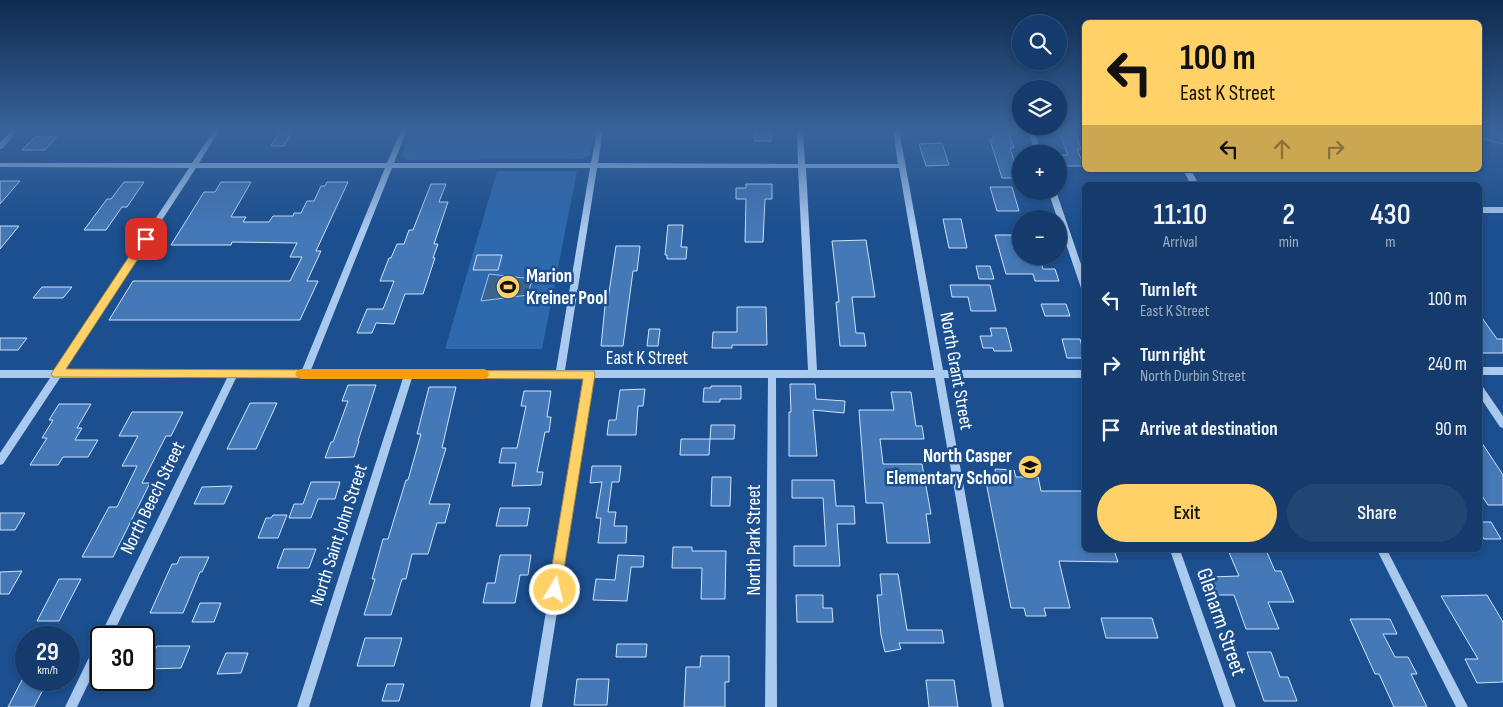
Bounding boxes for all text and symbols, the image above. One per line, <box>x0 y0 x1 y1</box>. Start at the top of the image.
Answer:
map controls <box>1012 15 1067 265</box>
button: search <box>1012 15 1067 70</box>
text: 100 m <box>1180 37 1256 80</box>
icon: left <box>1097 40 1162 105</box>
button: layers <box>1012 80 1067 135</box>
text: East K Street <box>1180 80 1275 107</box>
icon: left <box>1215 135 1243 163</box>
icon: ahead <box>1268 135 1296 163</box>
icon: right <box>1321 135 1349 163</box>
button: + <box>1012 145 1067 200</box>
text: 11:10 <box>1153 197 1207 233</box>
text: 2 <box>1282 197 1295 233</box>
text: 430 <box>1370 197 1411 233</box>
button: − <box>1012 210 1067 265</box>
pin <box>125 218 167 260</box>
icon: arrive <box>132 225 160 253</box>
text: Arrival <box>1163 233 1198 252</box>
text: min <box>1279 233 1299 252</box>
text: m <box>1385 233 1396 252</box>
place label: Marion Kreiner Pool <box>526 265 607 310</box>
sports icon: Marion Kreiner Pool <box>495 274 521 300</box>
text: Turn left <box>1140 279 1197 302</box>
icon: left <box>1097 286 1125 314</box>
text: 100 m <box>1428 288 1467 311</box>
text: East K Street <box>1140 302 1209 321</box>
street label: North Grant Street <box>934 310 978 432</box>
text: Turn right <box>1140 344 1205 367</box>
street label: East K Street <box>606 347 688 370</box>
icon: right <box>1097 351 1125 379</box>
text: 240 m <box>1428 353 1467 376</box>
text: North Durbin Street <box>1140 367 1246 386</box>
icon: arrive <box>1097 416 1125 444</box>
text: Arrive at destination <box>1140 418 1278 441</box>
text: 90 m <box>1435 418 1467 441</box>
street label: North Beech Street <box>116 438 190 558</box>
place label: North Casper Elementary School <box>886 445 1012 490</box>
school or university icon: North Casper Elementary School <box>1017 454 1043 480</box>
street label: North Saint John Street <box>305 461 373 609</box>
street label: North Park Street <box>743 484 766 596</box>
button: Exit <box>1097 484 1277 542</box>
button: Share <box>1287 484 1467 542</box>
position arrow <box>528 563 580 615</box>
street label: Glenarm Street <box>1190 565 1252 680</box>
speed limit sign: 30 <box>90 626 155 691</box>
text: 29 <box>36 637 59 668</box>
text: km/h <box>37 663 58 678</box>

